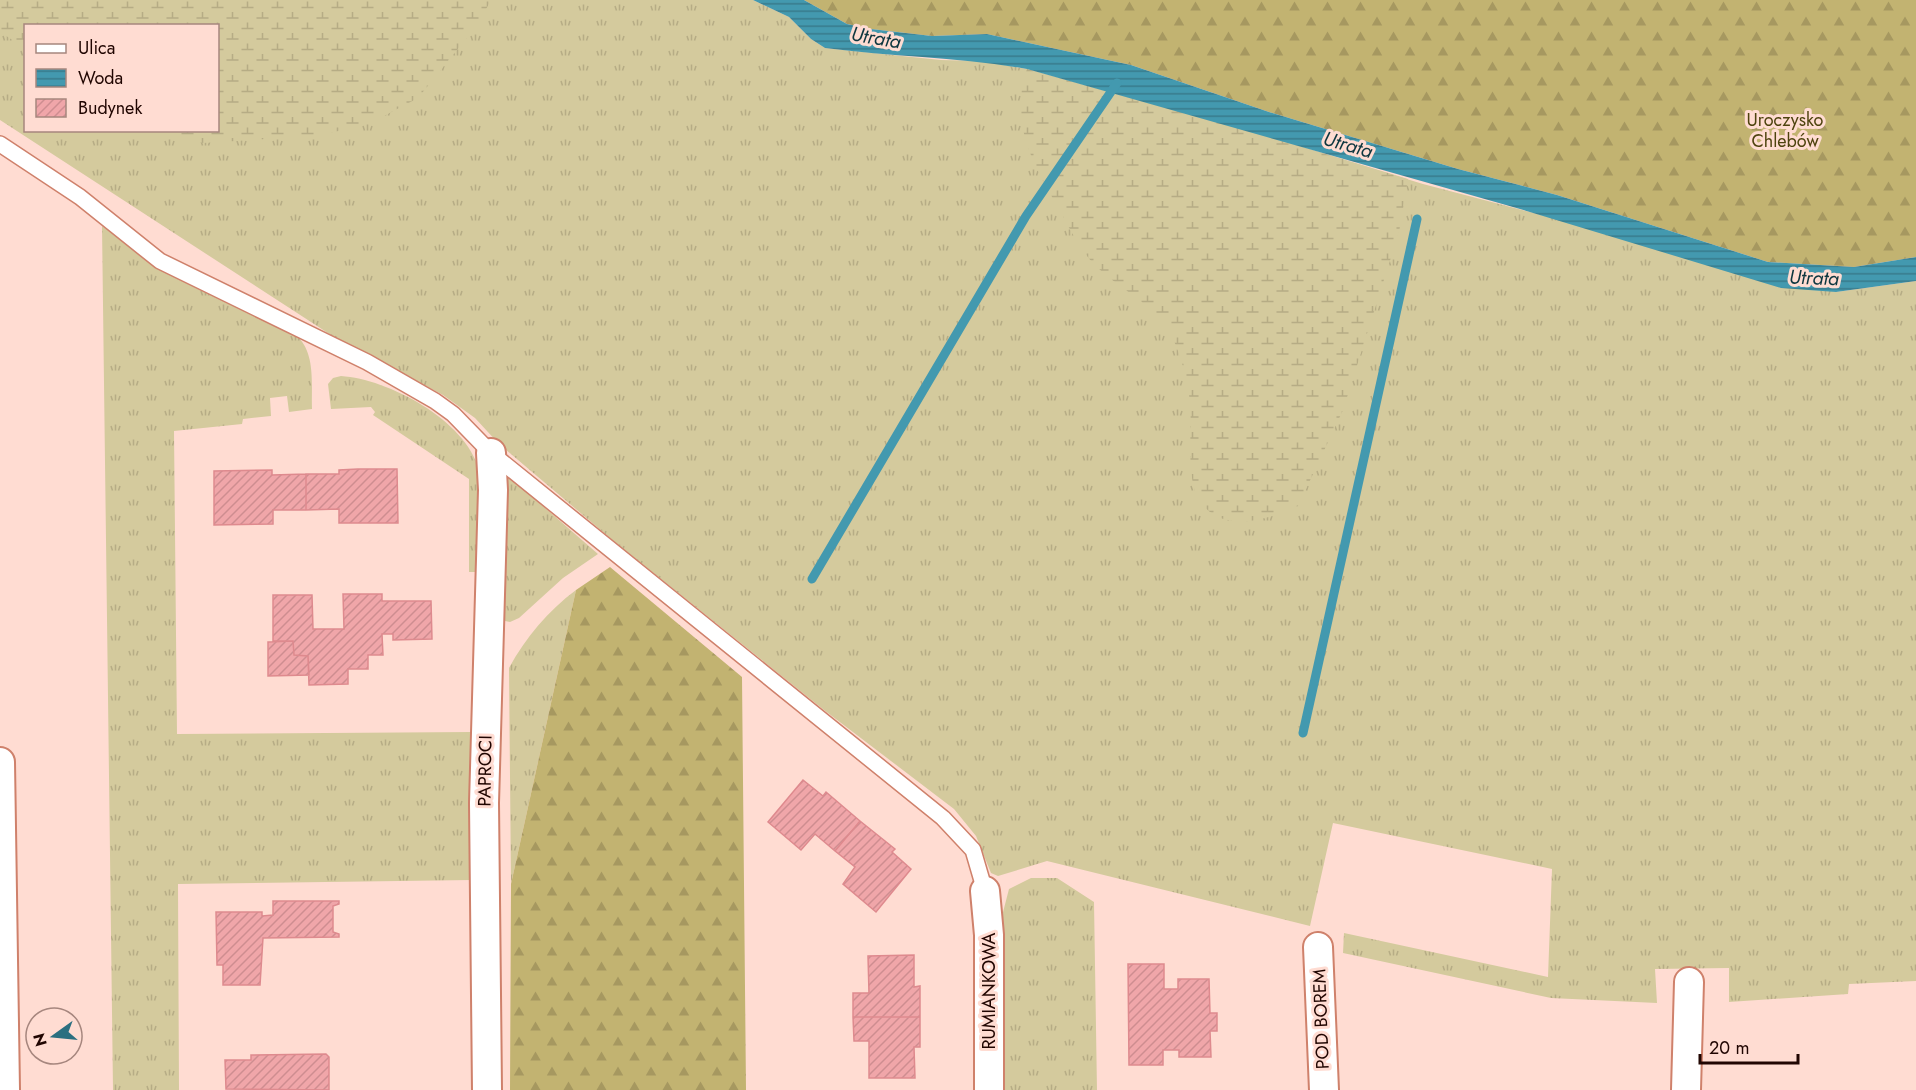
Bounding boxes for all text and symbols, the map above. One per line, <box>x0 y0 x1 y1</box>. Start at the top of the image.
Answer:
water label: Utrata <box>849 19 903 57</box>
legend <box>24 24 219 132</box>
text: Ulica <box>78 35 115 61</box>
text: Woda <box>78 65 123 91</box>
text: Budynek <box>78 95 142 121</box>
park label: Uroczysko Chlebów <box>1747 107 1824 154</box>
water label: Utrata <box>1320 124 1376 166</box>
water label: Utrata <box>1788 263 1840 293</box>
street label: PAPROCI <box>471 735 499 807</box>
street label: RUMIANKOWA <box>976 932 1002 1050</box>
street label: POD BOREM <box>1306 968 1336 1070</box>
north arrow <box>24 1006 84 1066</box>
scale bar <box>1700 1027 1798 1065</box>
text: N <box>27 1031 53 1049</box>
text: 20 m <box>1709 1035 1749 1061</box>

